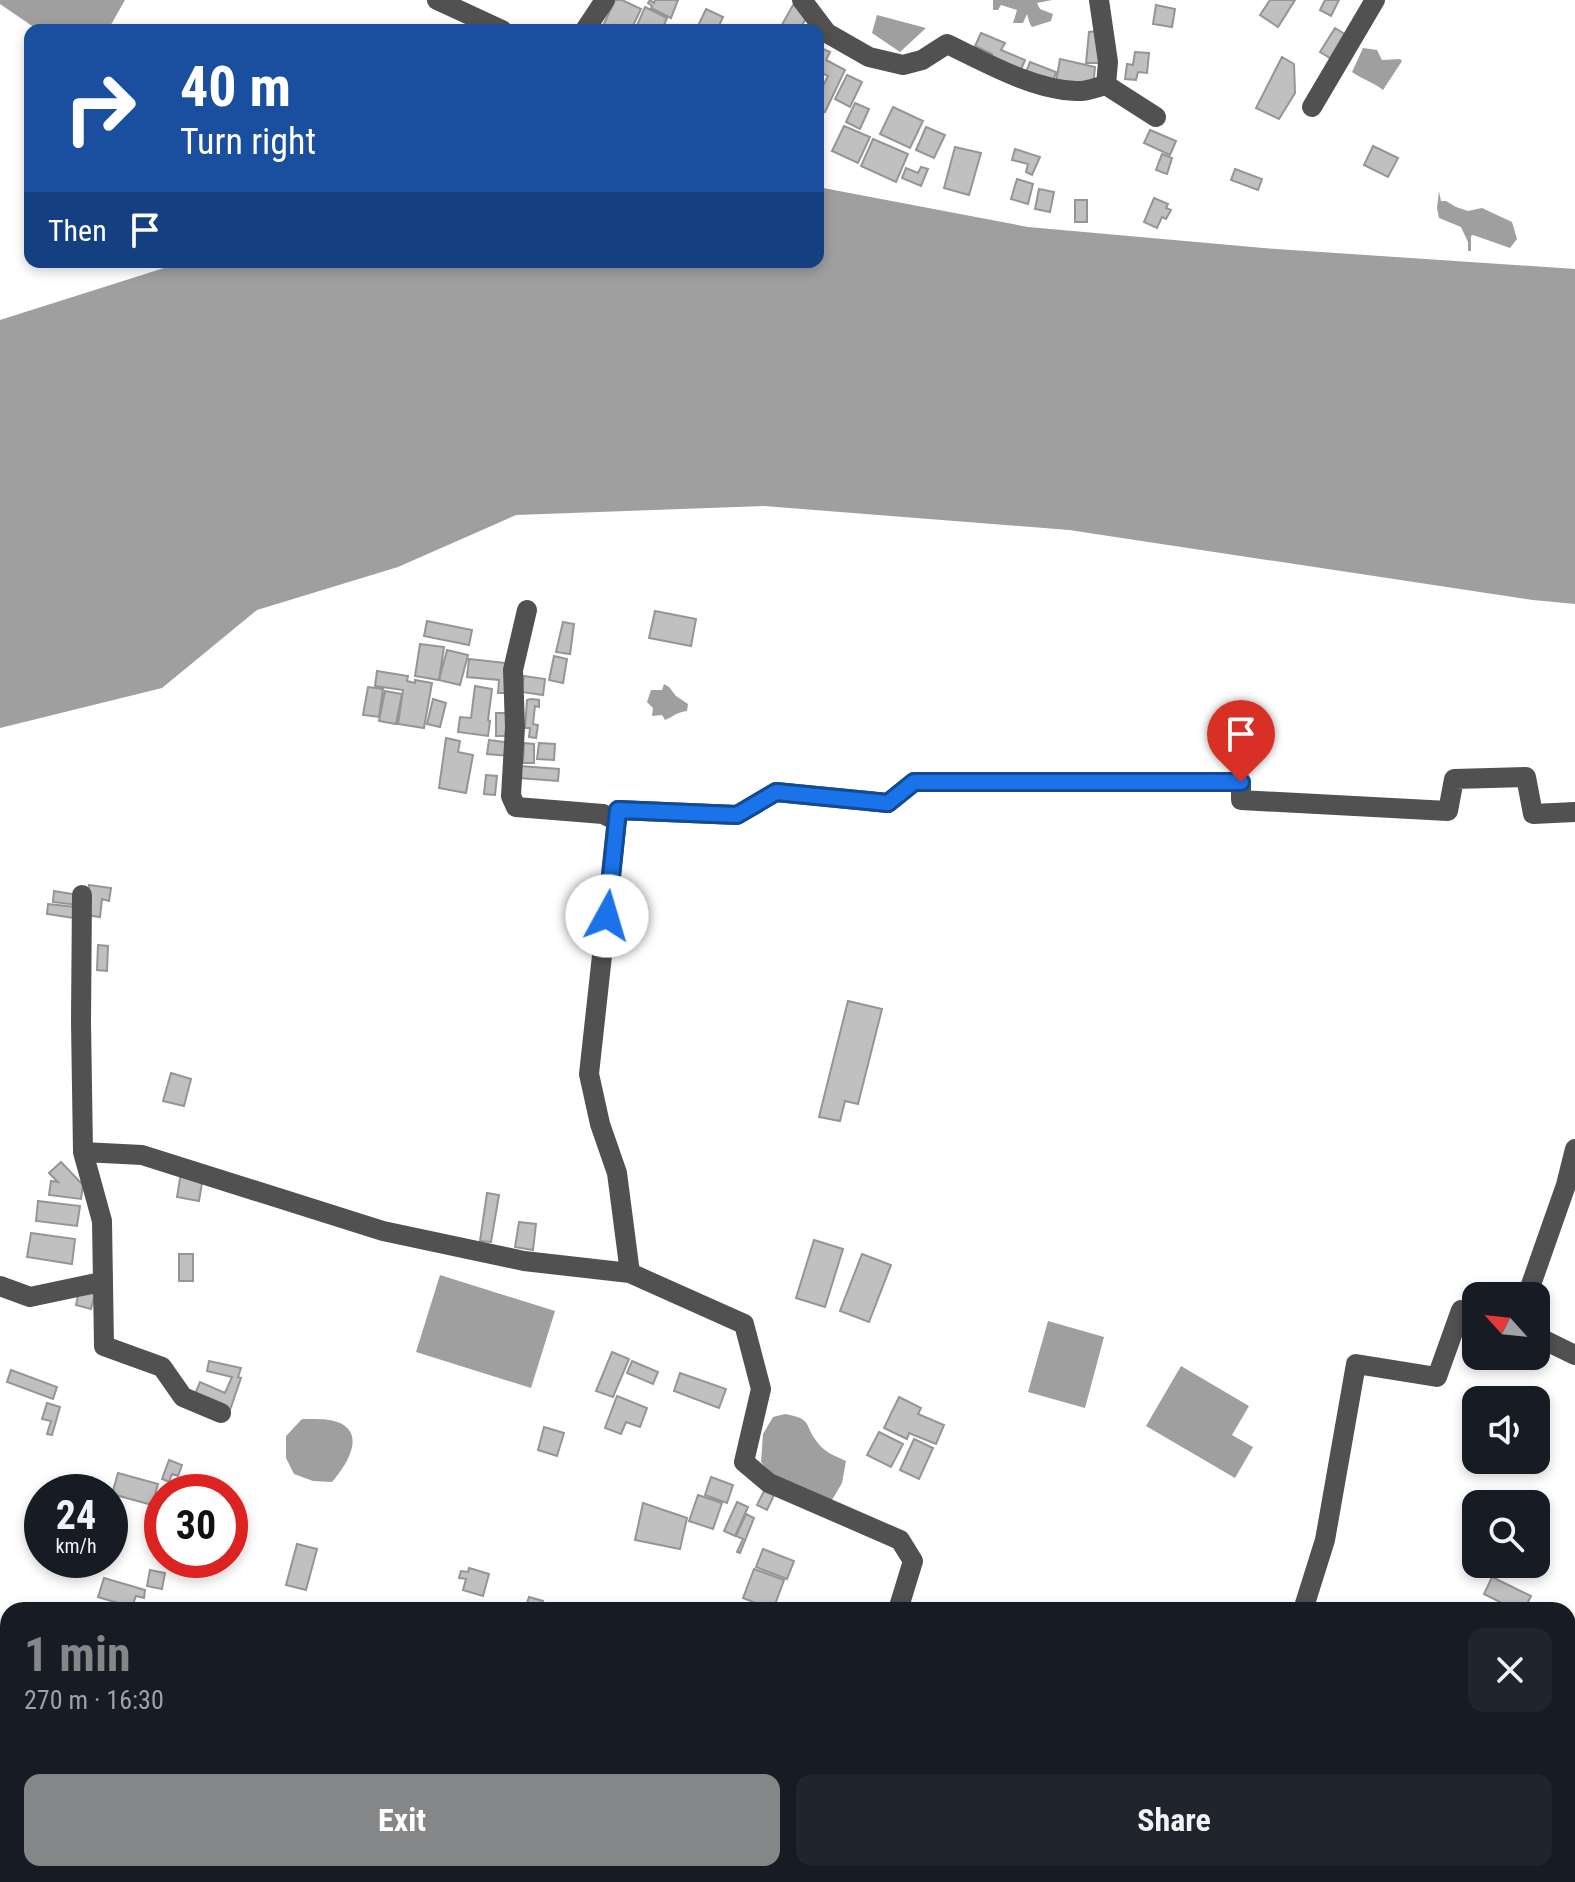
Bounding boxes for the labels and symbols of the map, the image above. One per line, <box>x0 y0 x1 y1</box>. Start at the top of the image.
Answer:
pin <box>1207 700 1275 782</box>
position arrow <box>565 874 649 958</box>
north arrow <box>1462 1282 1550 1370</box>
speed limit sign: 30 <box>144 1474 248 1578</box>

